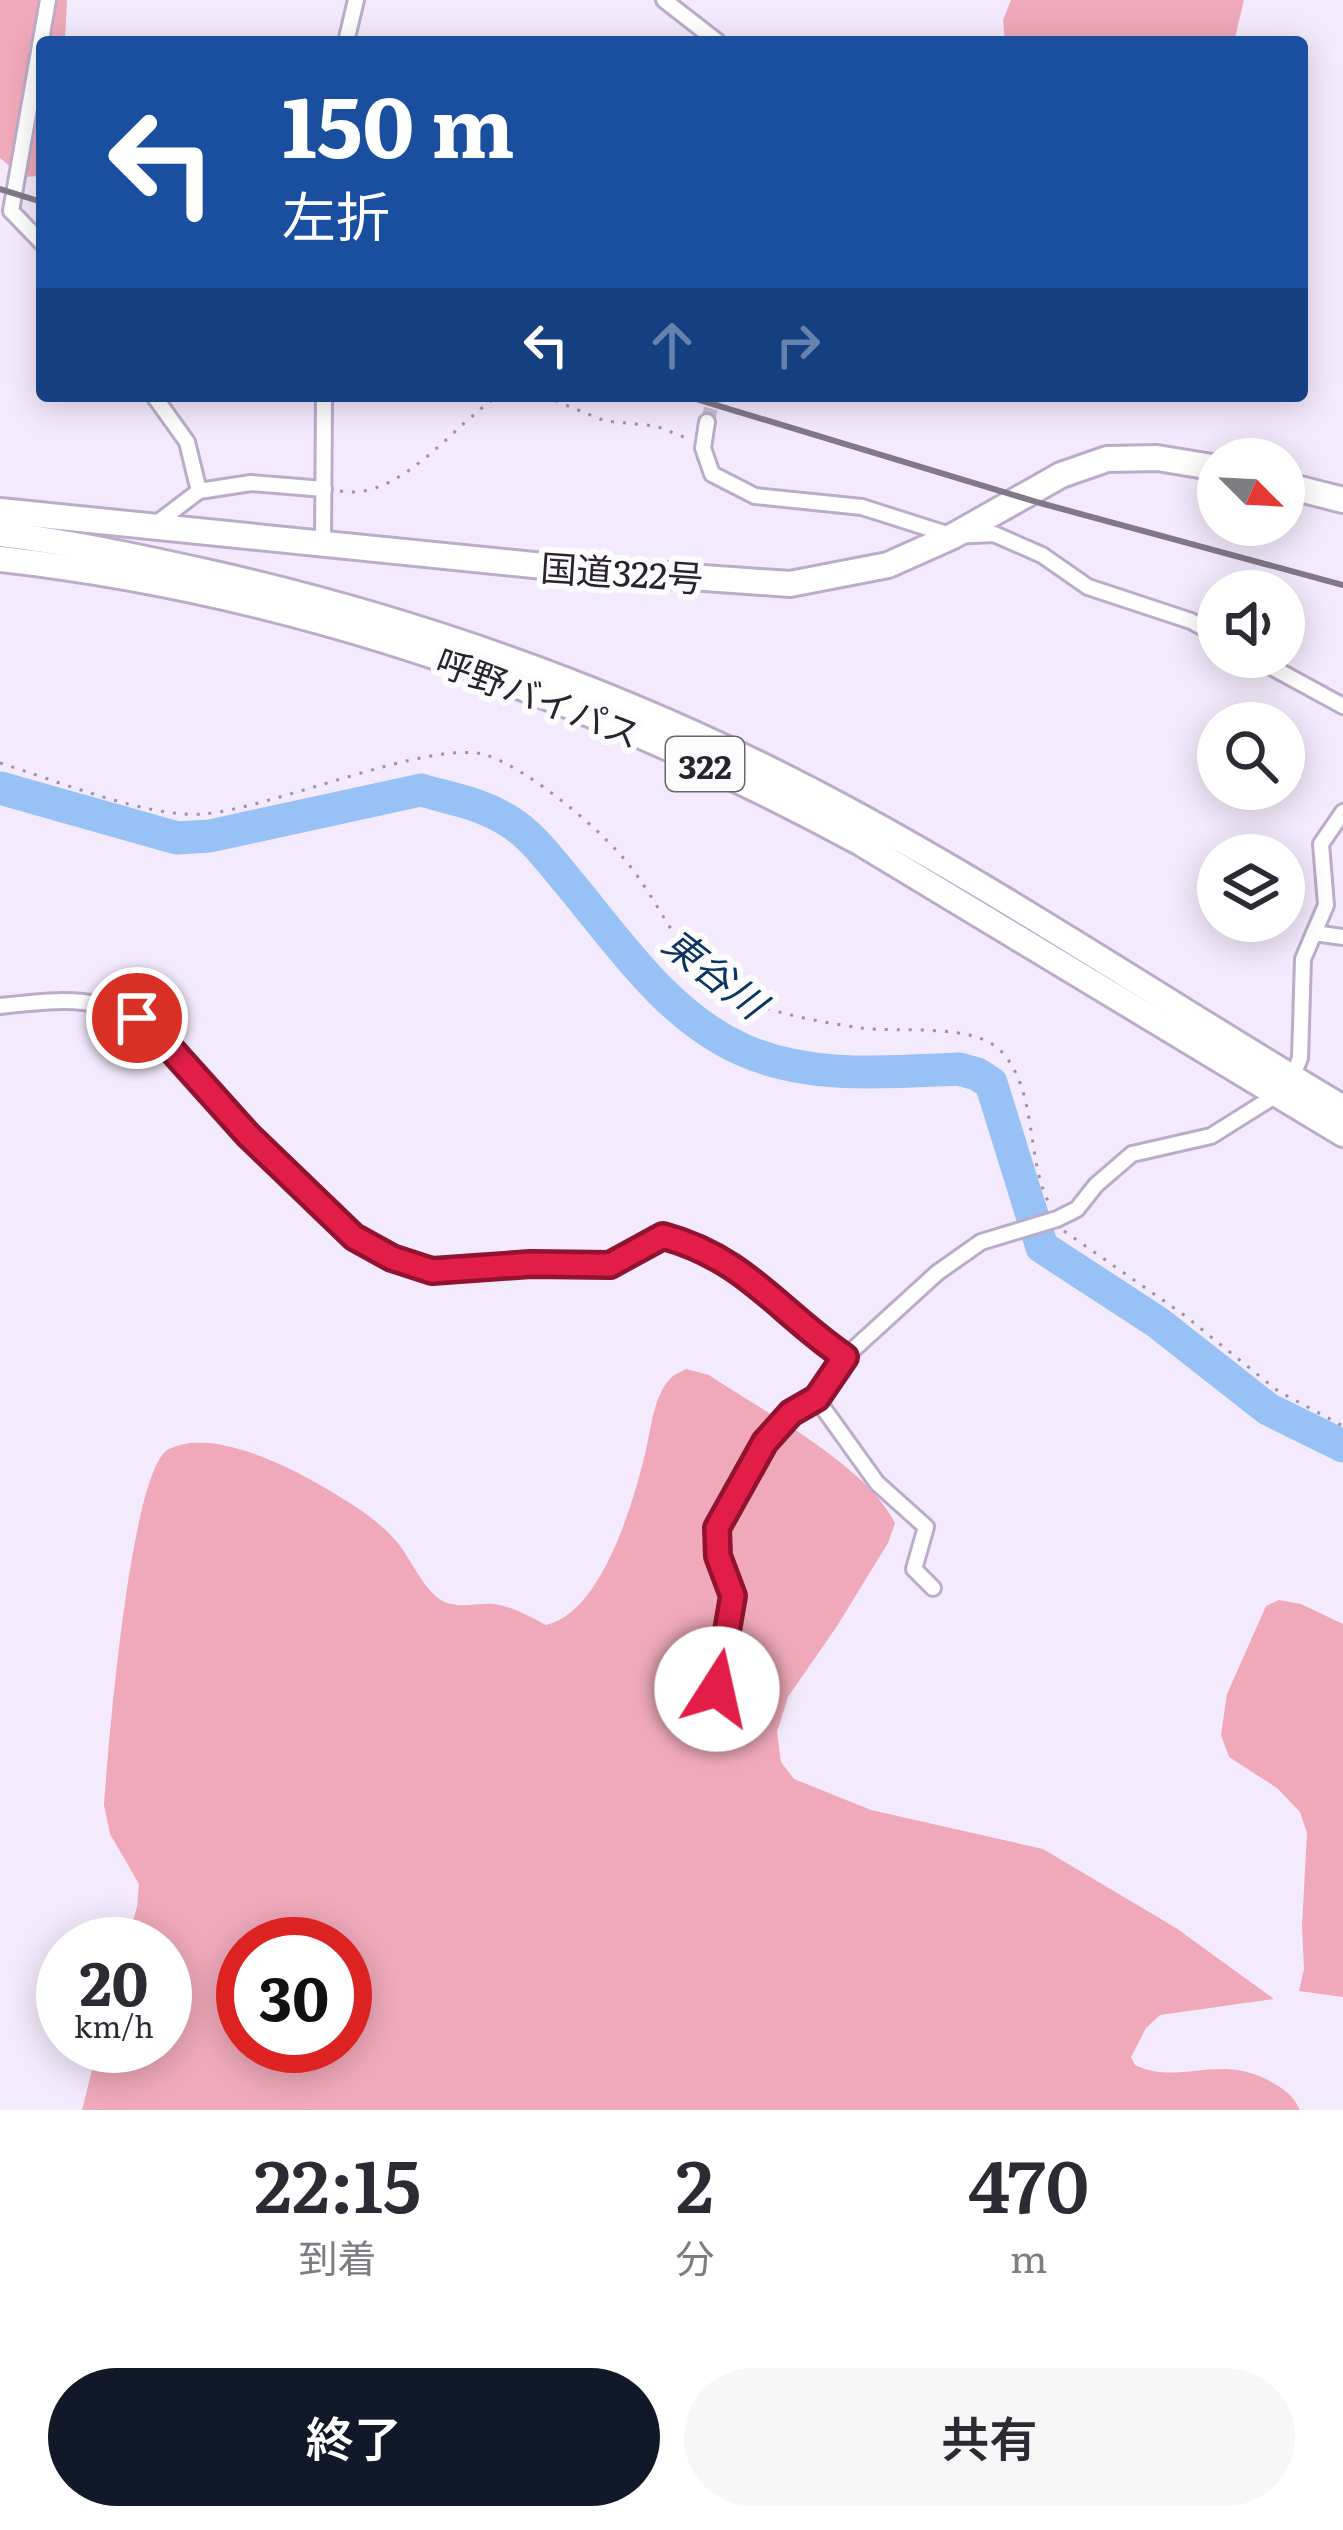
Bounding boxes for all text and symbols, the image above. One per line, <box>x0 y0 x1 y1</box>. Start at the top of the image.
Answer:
text: 150 m <box>282 59 515 184</box>
icon: left <box>84 84 240 240</box>
text: 左折 <box>282 173 390 254</box>
icon: left <box>513 312 579 378</box>
icon: ahead <box>639 312 705 378</box>
icon: right <box>765 312 831 378</box>
north arrow <box>1197 438 1305 546</box>
map controls <box>1197 438 1305 942</box>
street label: 国道322号 <box>539 539 705 603</box>
button: sound <box>1197 570 1305 678</box>
street label: 呼野バイパス <box>429 633 649 759</box>
button: search <box>1197 702 1305 810</box>
road number: 322 <box>666 737 744 791</box>
button: layers <box>1197 834 1305 942</box>
water label: 東谷川 <box>652 912 783 1032</box>
pin <box>86 967 188 1069</box>
icon: arrive <box>104 985 170 1051</box>
position arrow <box>654 1626 780 1752</box>
speed limit sign: 30 <box>216 1917 372 2073</box>
text: 20 <box>79 1935 149 2024</box>
text: km/h <box>74 2003 154 2047</box>
text: 22:15 <box>254 2128 421 2235</box>
text: 2 <box>676 2128 714 2235</box>
text: 470 <box>968 2128 1089 2235</box>
text: 到着 <box>299 2227 377 2285</box>
text: 分 <box>675 2227 714 2285</box>
text: m <box>1010 2227 1048 2285</box>
button: 終了 <box>48 2368 660 2506</box>
button: 共有 <box>684 2368 1295 2506</box>

